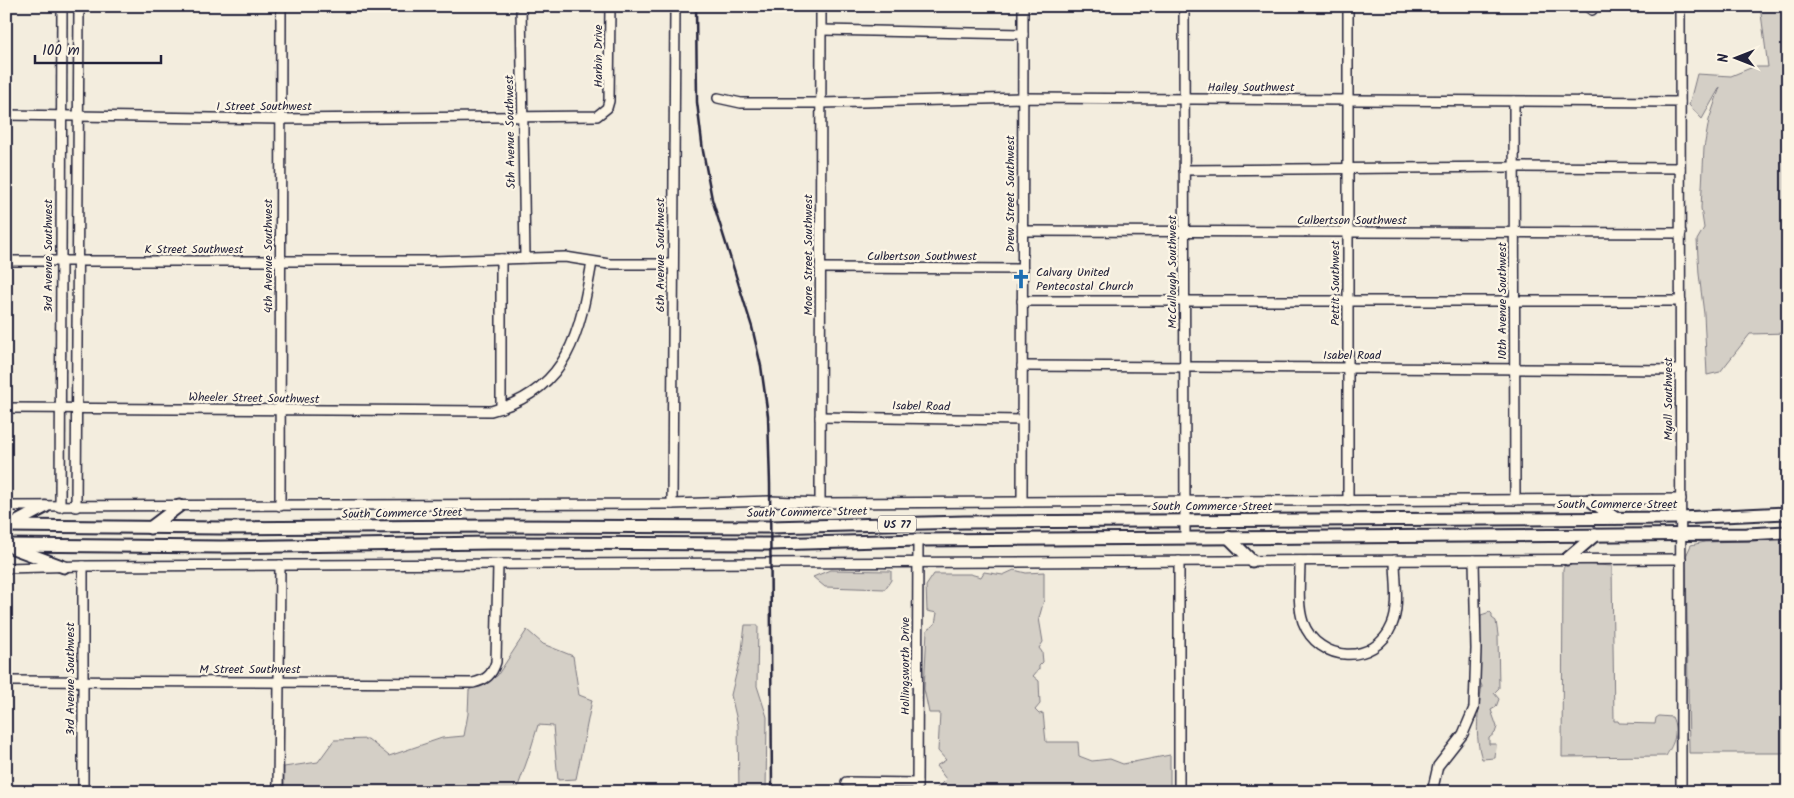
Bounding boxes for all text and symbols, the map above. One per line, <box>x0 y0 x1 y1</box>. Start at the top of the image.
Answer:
street label: Harbin Drive <box>589 24 608 88</box>
scale bar <box>35 32 161 64</box>
north arrow <box>1712 32 1762 82</box>
text: 100 m <box>42 39 80 63</box>
text: N <box>1713 53 1735 62</box>
street label: 5th Avenue Southwest <box>500 74 521 189</box>
street label: Hailey Southwest <box>1207 78 1295 97</box>
street label: I Street Southwest <box>216 97 312 116</box>
street label: Drew Street Southwest <box>1001 135 1020 253</box>
street label: Moore Street Southwest <box>799 194 818 316</box>
street label: 6th Avenue Southwest <box>651 197 670 312</box>
street label: 4th Avenue Southwest <box>259 198 278 313</box>
street label: 3rd Avenue Southwest <box>39 199 58 313</box>
street label: Culbertson Southwest <box>1297 211 1407 230</box>
street label: McCullough Southwest <box>1163 215 1182 329</box>
street label: K Street Southwest <box>144 240 244 259</box>
street label: Pettit Southwest <box>1326 240 1345 326</box>
street label: 10th Avenue Southwest <box>1493 242 1512 360</box>
street label: Culbertson Southwest <box>867 247 977 266</box>
place label: Calvary United Pentecostal Church <box>1036 263 1133 296</box>
church icon: Calvary United Pentecostal Church <box>1010 268 1032 290</box>
street label: Isabel Road <box>1323 346 1382 365</box>
street label: Myall Southwest <box>1659 357 1678 441</box>
street label: Wheeler Street Southwest <box>188 388 320 409</box>
street label: Isabel Road <box>892 396 951 417</box>
street label: South Commerce Street <box>1557 495 1678 514</box>
street label: South Commerce Street <box>1152 497 1273 516</box>
street label: South Commerce Street <box>747 502 868 523</box>
street label: South Commerce Street <box>342 503 463 524</box>
road number: US 77 <box>878 516 916 532</box>
street label: Hollingsworth Drive <box>896 616 915 715</box>
street label: 3rd Avenue Southwest <box>61 622 80 736</box>
street label: M Street Southwest <box>199 660 301 679</box>

